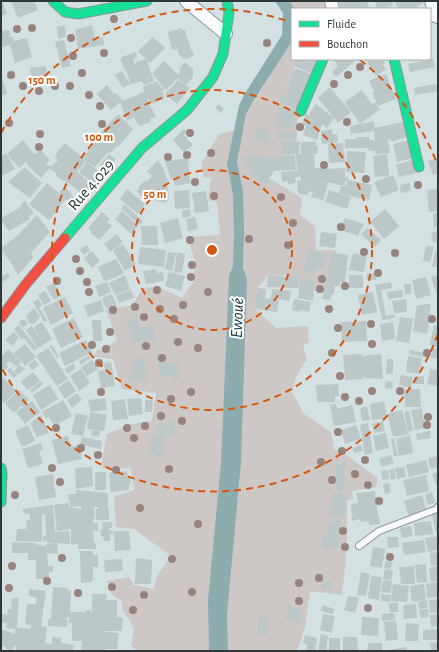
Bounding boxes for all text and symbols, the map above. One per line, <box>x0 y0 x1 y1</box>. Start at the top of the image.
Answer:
legend <box>291 8 431 60</box>
text: Fluide <box>327 18 356 30</box>
text: Bouchon <box>327 38 368 50</box>
text: 150 m <box>28 74 56 86</box>
text: 100 m <box>85 131 113 143</box>
street label: Rue 4.029 <box>65 157 117 213</box>
text: 50 m <box>144 188 167 200</box>
centre of rings <box>205 243 219 257</box>
water label: Ewoué <box>228 298 246 338</box>

